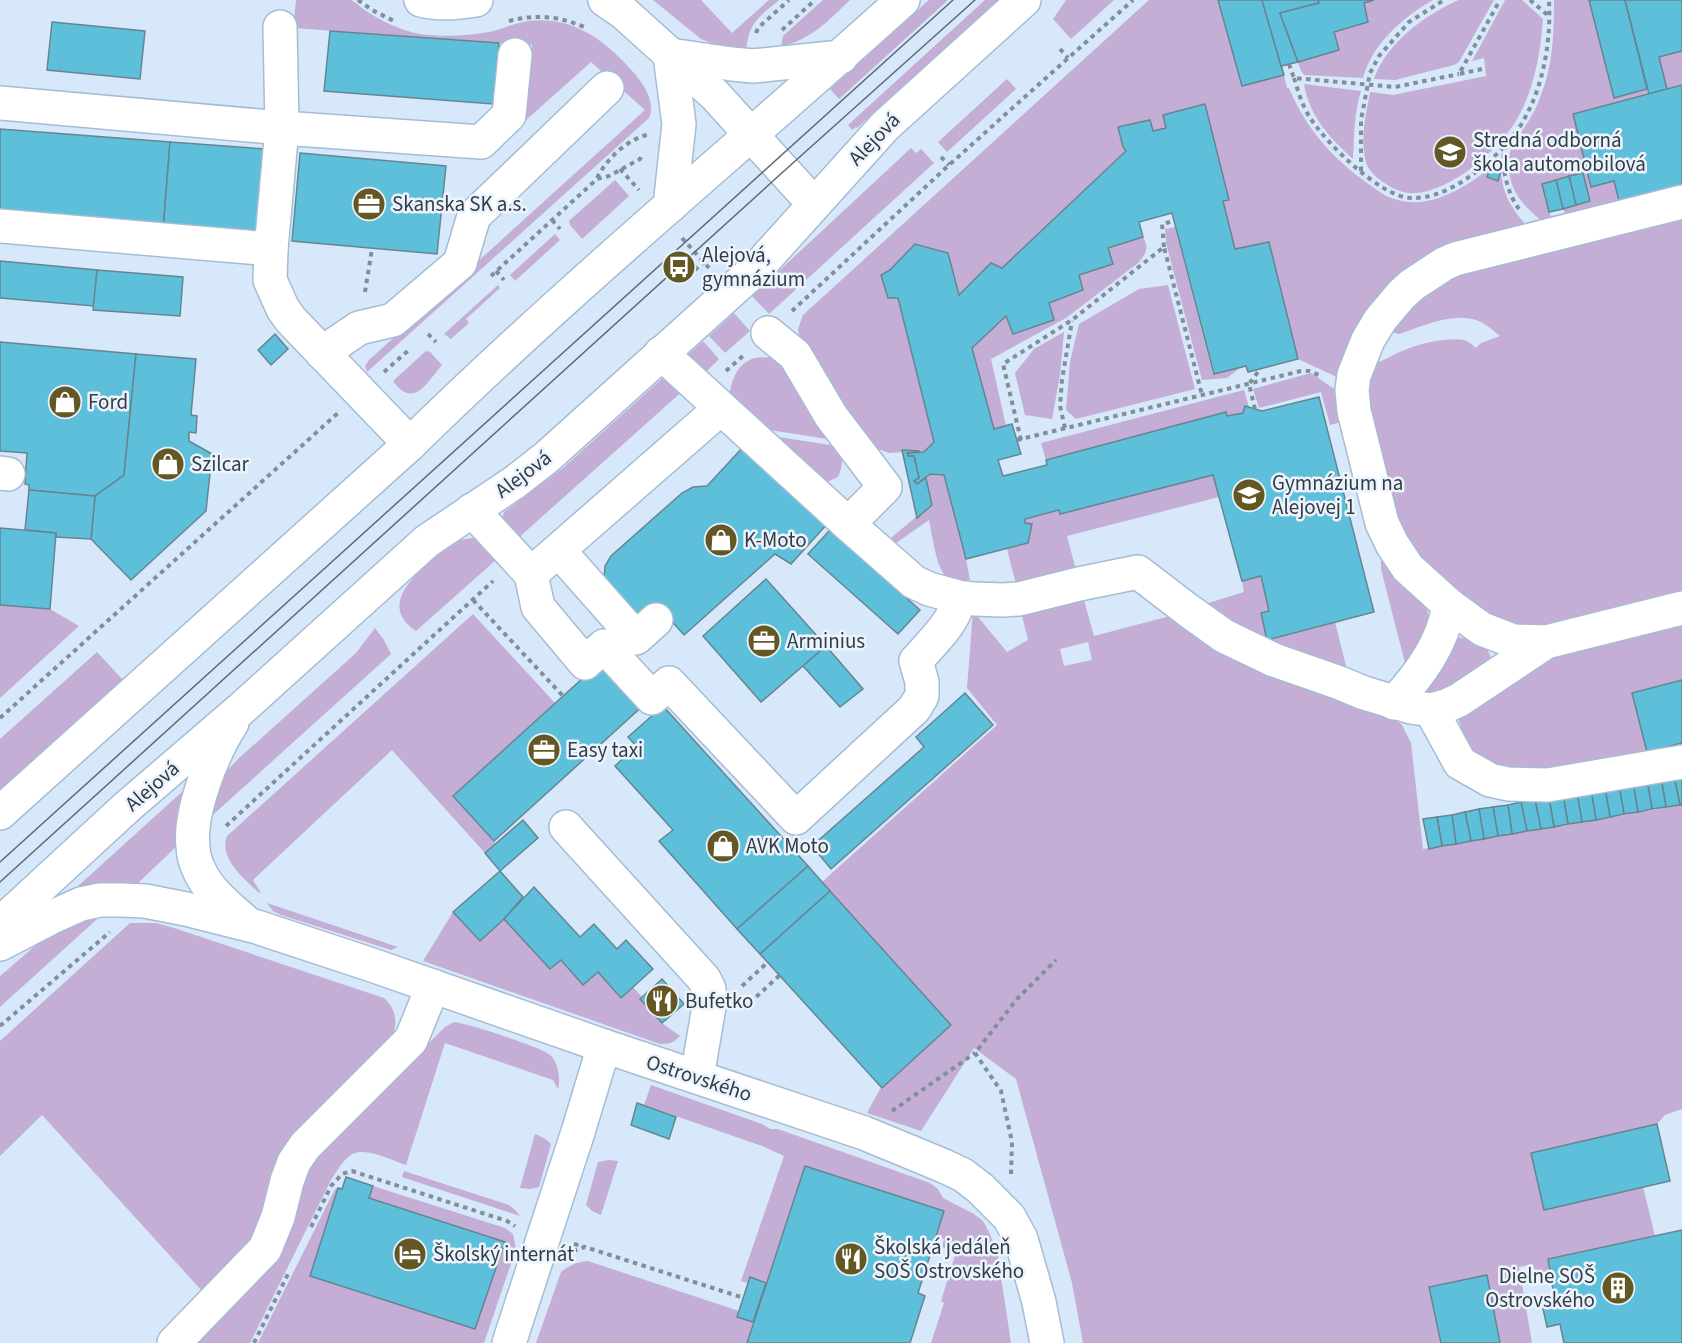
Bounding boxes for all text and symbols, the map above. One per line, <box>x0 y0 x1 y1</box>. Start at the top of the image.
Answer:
street label: Alejová <box>841 106 907 172</box>
place label: Stredná odborná škola automobilová <box>1473 125 1646 179</box>
school or university icon: Stredná odborná škola automobilová <box>1432 134 1468 170</box>
office icon: Skanska SK a.s. <box>351 186 387 222</box>
place label: Skanska SK a.s. <box>392 189 527 219</box>
place label: Alejová, gymnázium <box>702 240 805 294</box>
bus stop icon: Alejová, gymnázium <box>661 249 697 285</box>
shop icon: Ford <box>47 384 83 420</box>
place label: Ford <box>88 387 128 417</box>
street label: Alejová <box>489 443 557 505</box>
shop icon: Szilcar <box>150 446 186 482</box>
place label: Szilcar <box>191 449 250 479</box>
place label: Gymnázium na Alejovej 1 <box>1272 468 1403 522</box>
school or university icon: Gymnázium na Alejovej 1 <box>1231 477 1267 513</box>
shop icon: K-Moto <box>703 522 739 558</box>
place label: K-Moto <box>744 525 807 555</box>
office icon: Arminius <box>746 623 782 659</box>
place label: Arminius <box>787 626 865 656</box>
office icon: Easy taxi <box>526 732 562 768</box>
place label: Easy taxi <box>567 735 643 765</box>
street label: Alejová <box>118 754 186 818</box>
shop icon: AVK Moto <box>705 828 741 864</box>
place label: AVK Moto <box>746 831 829 861</box>
restaurant icon: Bufetko <box>644 983 680 1019</box>
place label: Bufetko <box>685 986 753 1016</box>
street label: Ostrovského <box>642 1047 756 1109</box>
place label: Školská jedáleň SOŠ Ostrovského <box>874 1232 1024 1286</box>
hotel icon: Školský internát <box>392 1236 428 1272</box>
place label: Školský internát <box>433 1239 574 1269</box>
restaurant icon: Školská jedáleň SOŠ Ostrovského <box>833 1241 869 1277</box>
place label: Dielne SOŠ Ostrovského <box>1485 1261 1595 1315</box>
building icon: Dielne SOŠ Ostrovského <box>1600 1270 1636 1306</box>

